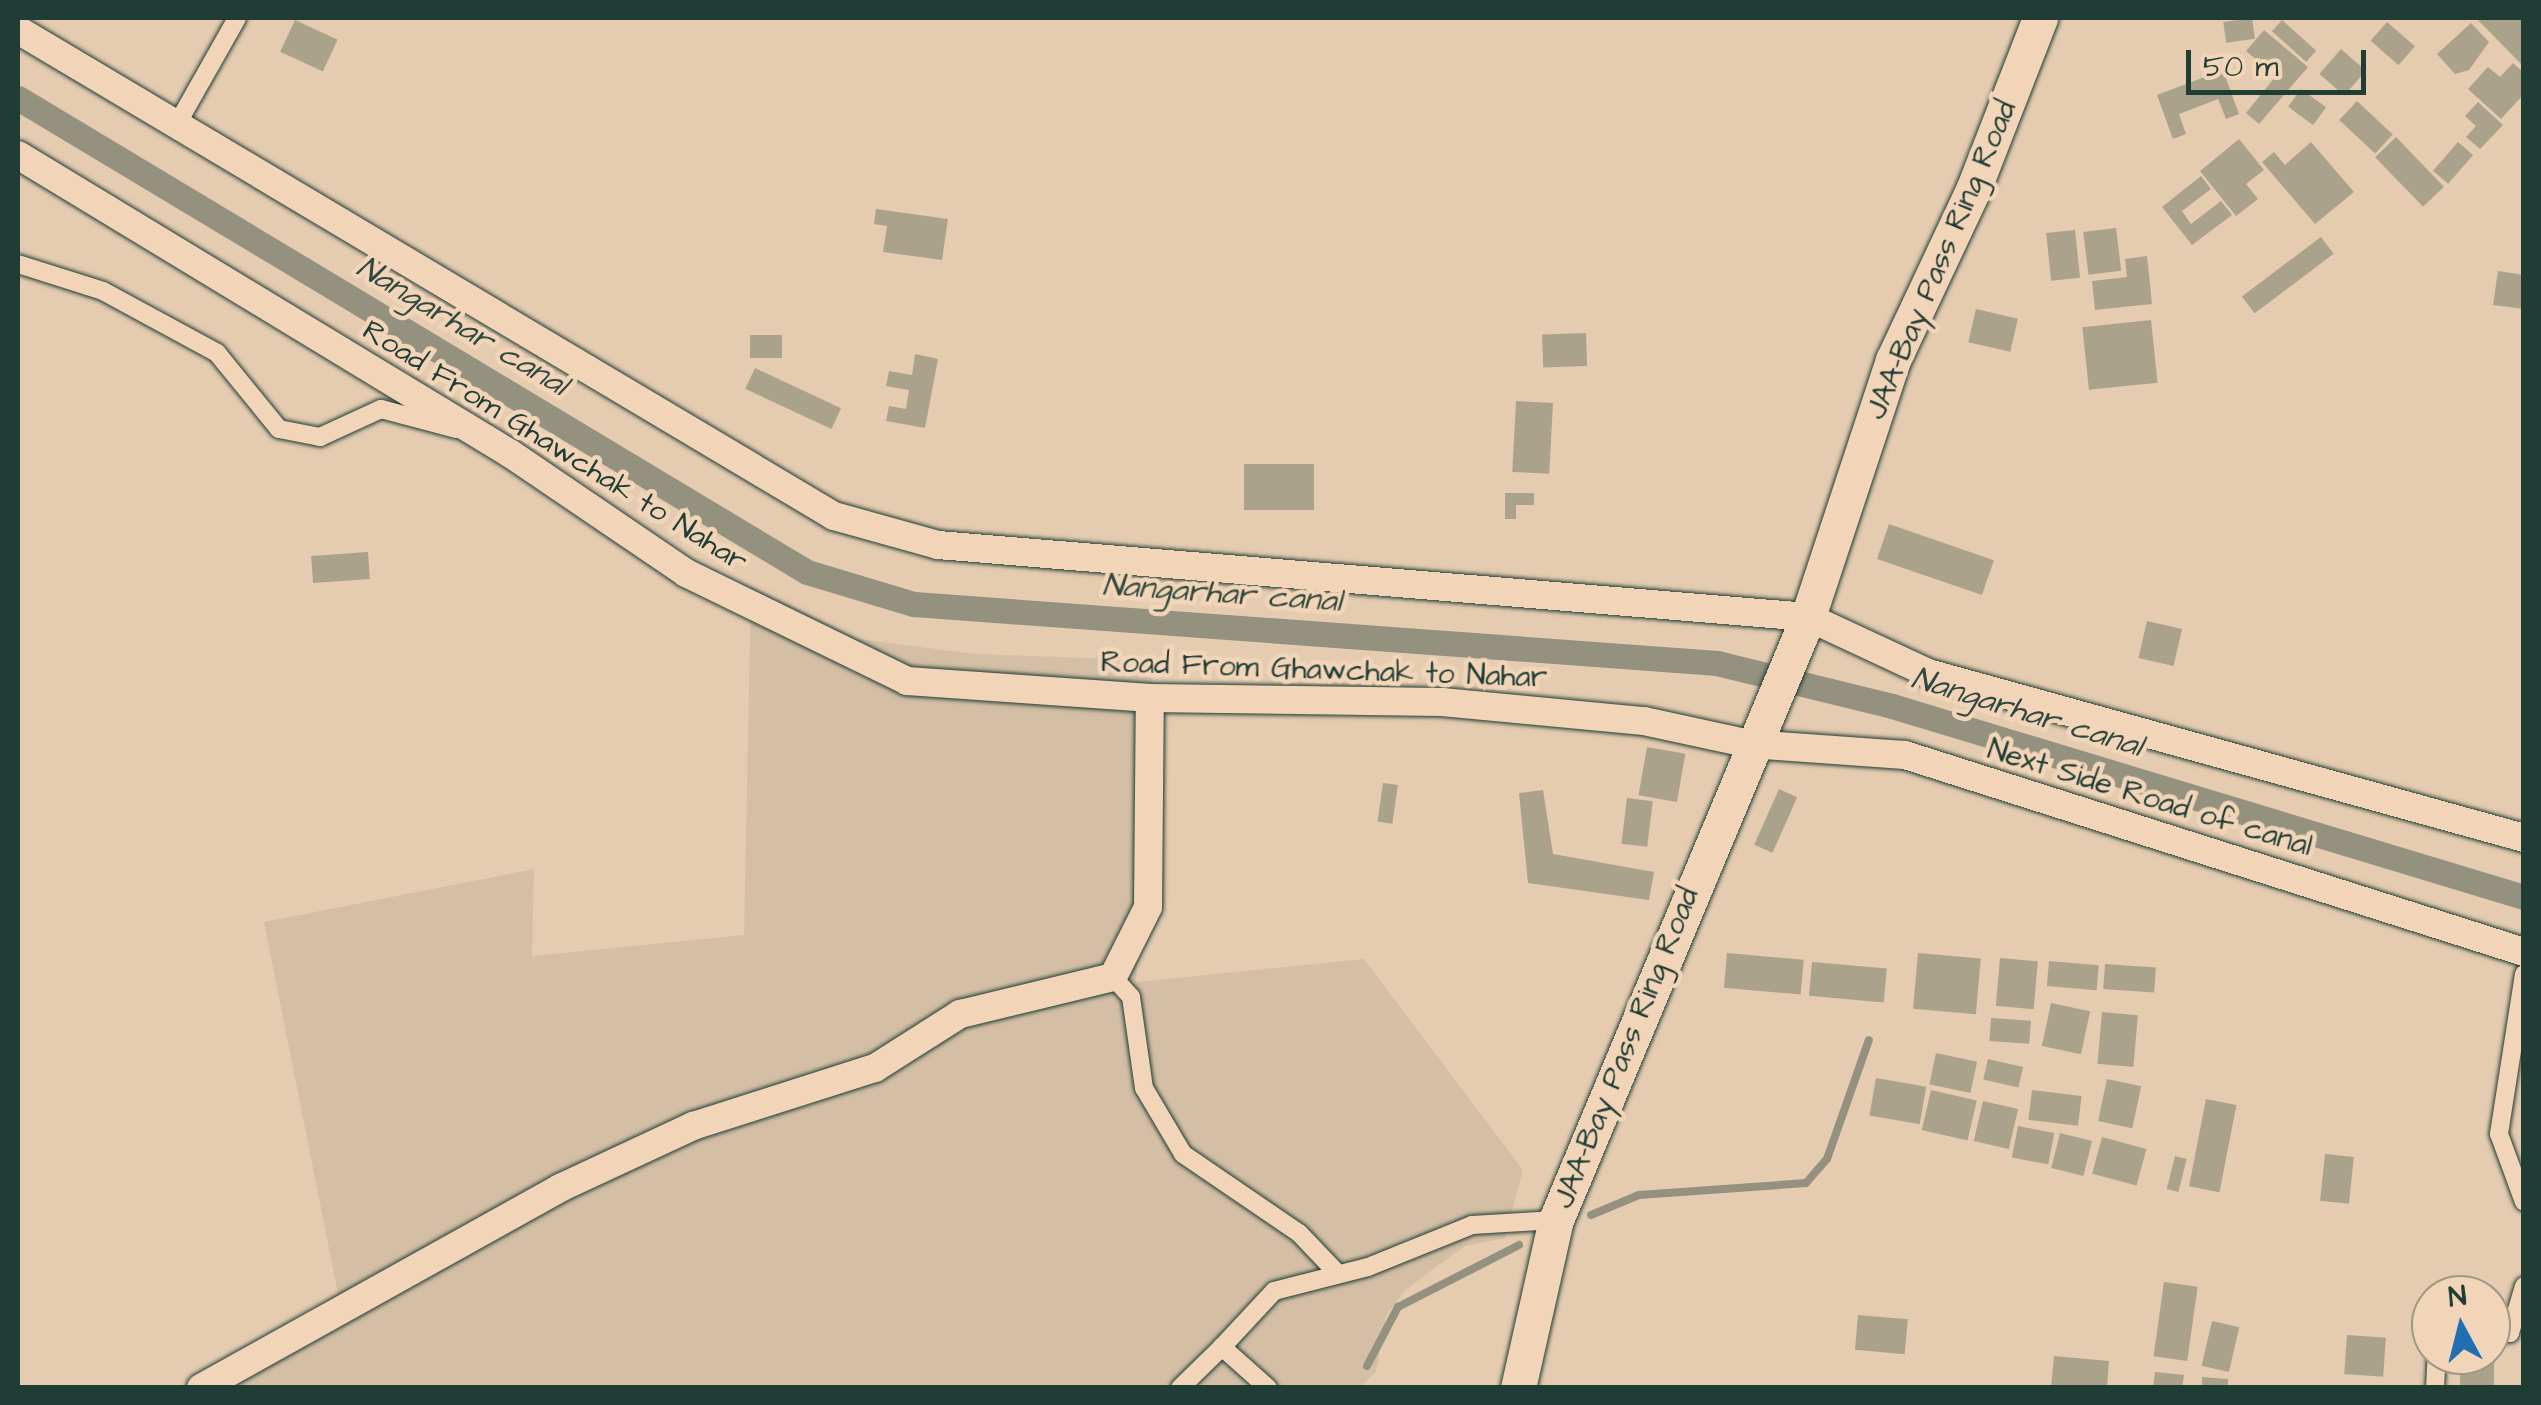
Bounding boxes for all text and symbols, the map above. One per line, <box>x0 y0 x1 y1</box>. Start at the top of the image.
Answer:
scale bar <box>2191 30 2371 92</box>
text: 50 m <box>2203 46 2279 88</box>
street label: JAA-Bay Pass Ring Road <box>1858 95 2024 425</box>
water label: Nangarhar canal <box>350 249 574 405</box>
street label: Road From Ghawchak to Nahar <box>356 312 754 580</box>
water label: Nangarhar canal <box>1101 567 1343 621</box>
street label: Road From Ghawchak to Nahar <box>1100 644 1548 696</box>
water label: Nangarhar canal <box>1907 660 2147 766</box>
street label: Next Side Road of canal <box>1983 731 2317 865</box>
street label: JAA-Bay Pass Ring Road <box>1545 882 1707 1214</box>
north arrow <box>2411 1275 2511 1375</box>
text: N <box>2446 1276 2469 1317</box>

